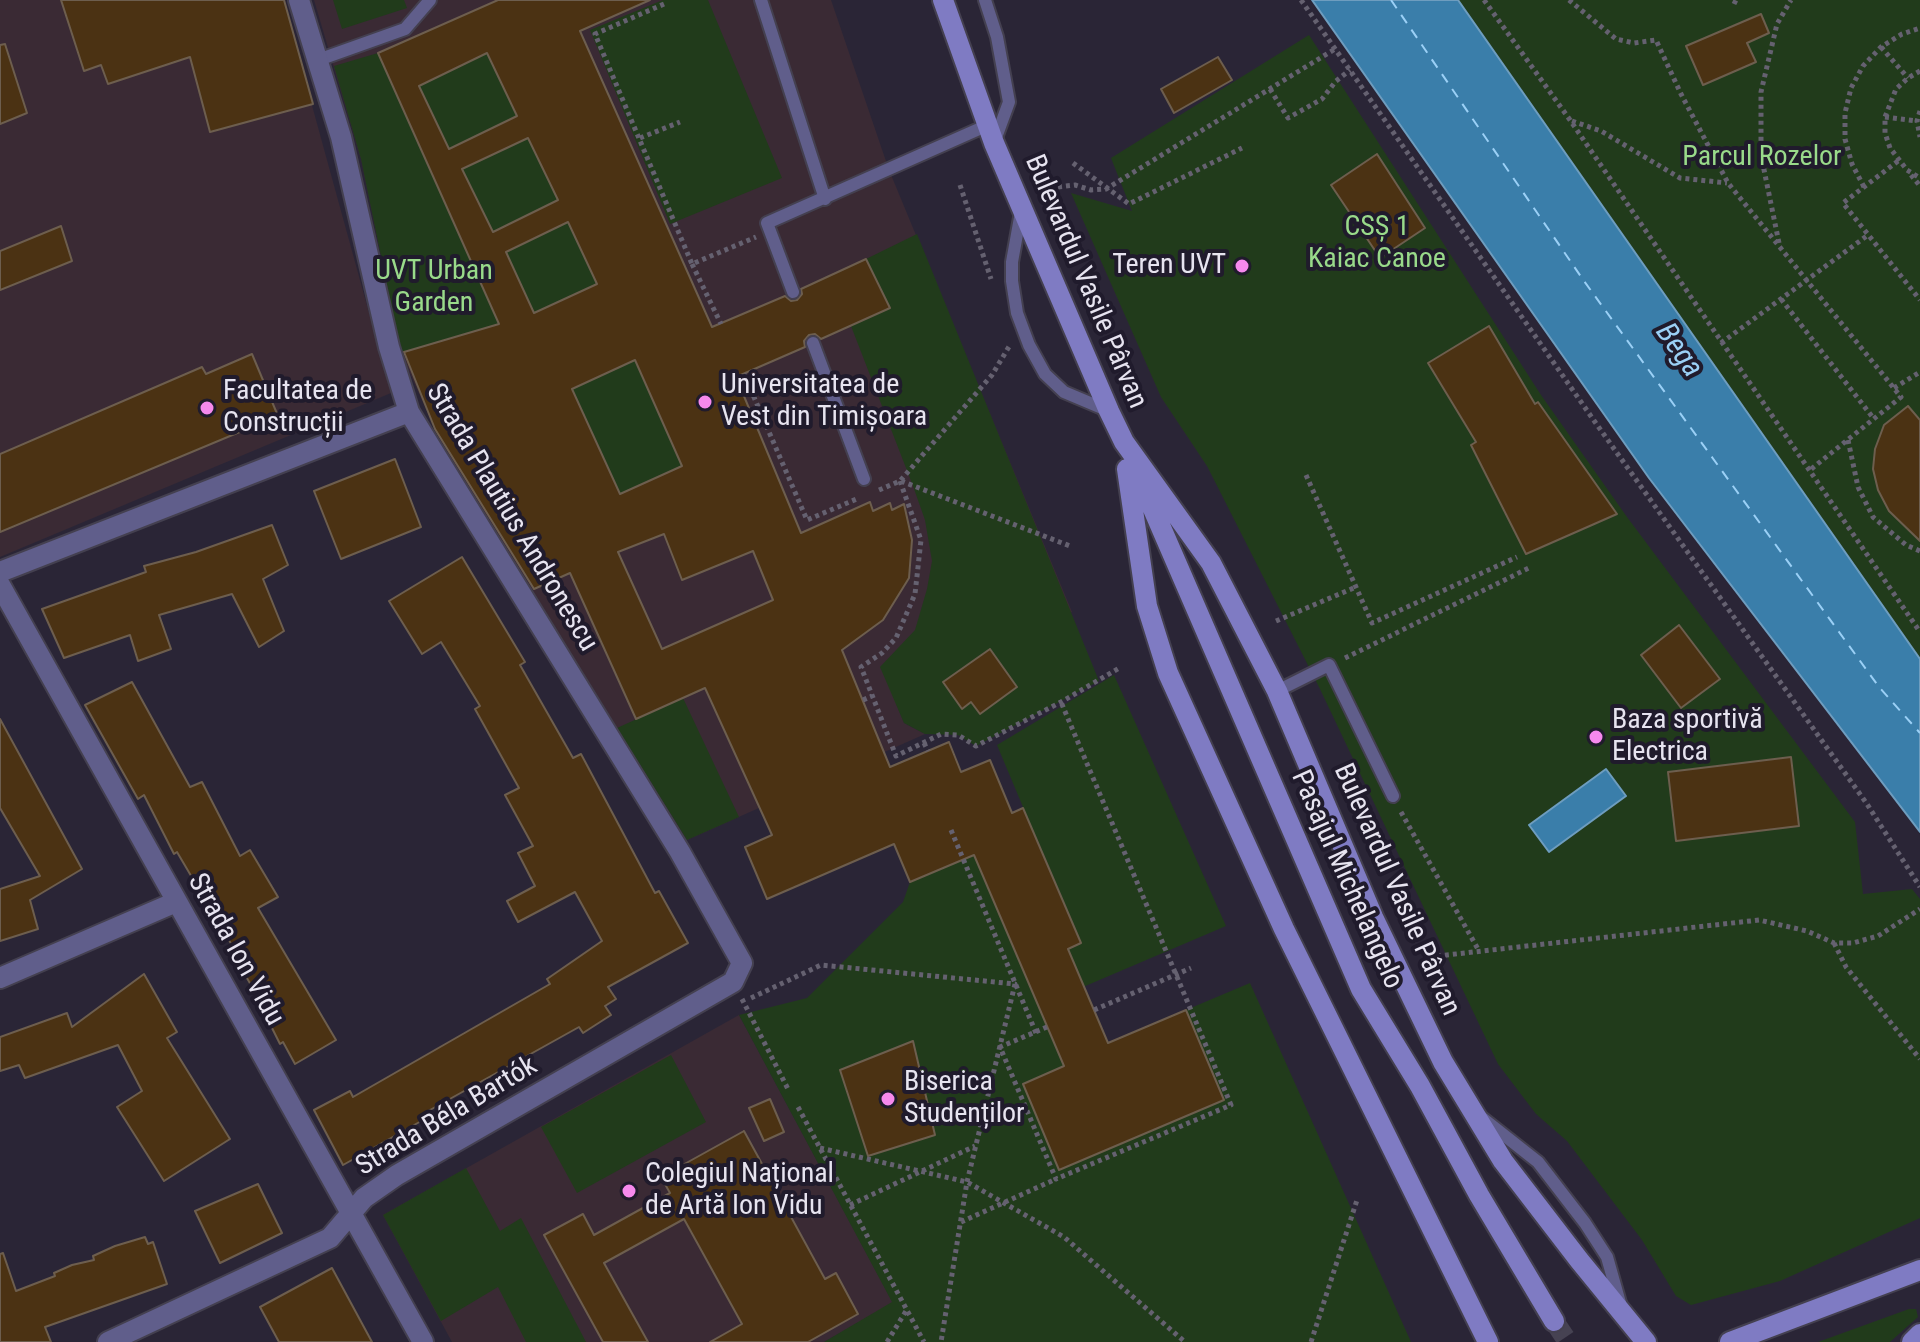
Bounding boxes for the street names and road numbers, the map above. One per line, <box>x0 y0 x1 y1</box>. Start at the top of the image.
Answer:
street label: Bulevardul Vasile Pârvan <box>1016 150 1154 414</box>
street label: Strada Plautius Andronescu <box>418 378 604 658</box>
street label: Bulevardul Vasile Pârvan <box>1325 759 1467 1021</box>
street label: Pasajul Michelangelo <box>1283 766 1409 994</box>
street label: Strada Ion Vidu <box>179 868 291 1032</box>
street label: Strada Béla Bartók <box>350 1050 544 1184</box>

